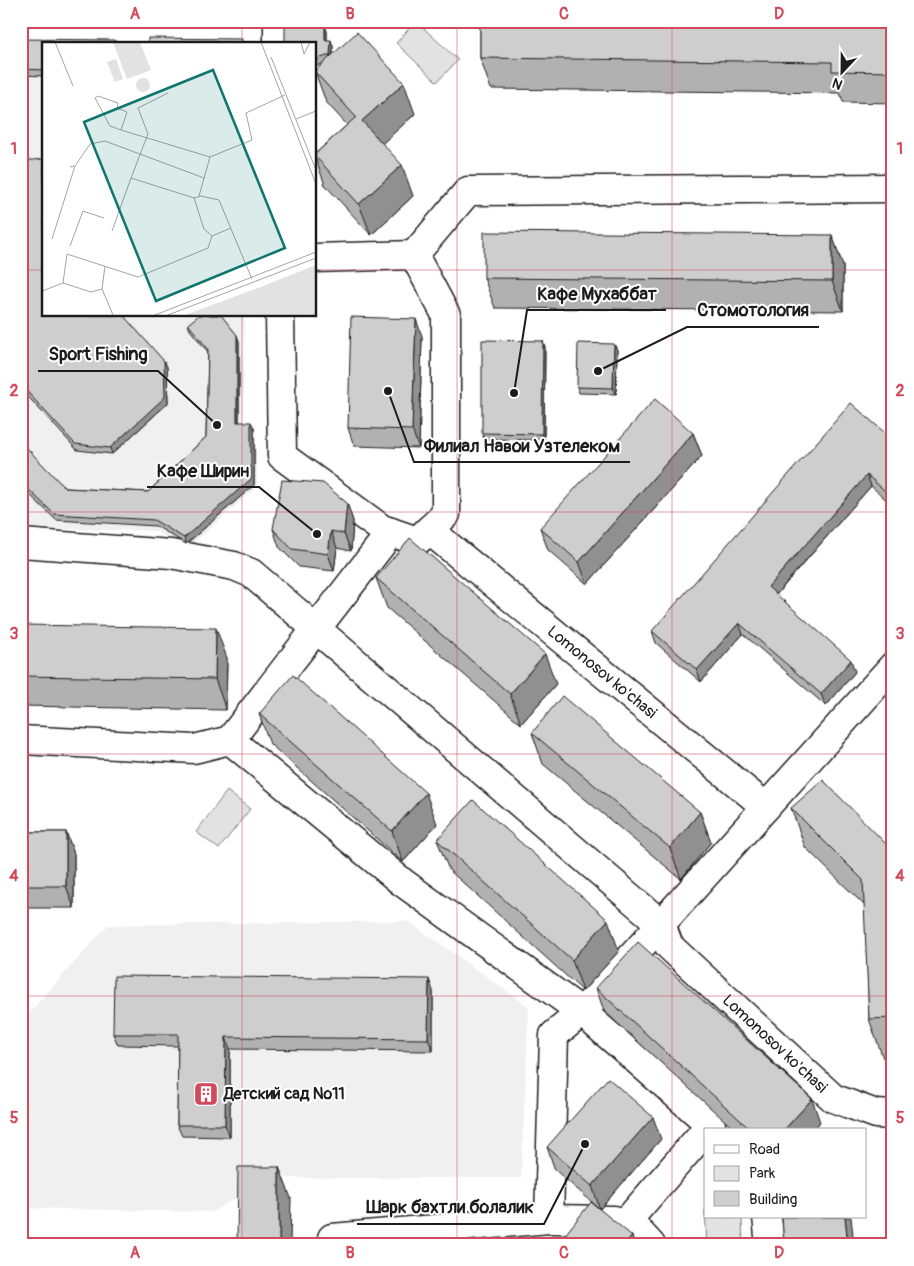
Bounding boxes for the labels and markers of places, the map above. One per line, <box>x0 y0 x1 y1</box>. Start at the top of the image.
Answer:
callout: Кафе Мухаббат <box>527 277 666 310</box>
callout: Стомотология <box>687 294 819 327</box>
callout: Sport Fishing <box>38 338 158 371</box>
callout: Филиал Навои Узтелеком <box>414 429 630 462</box>
callout: Кафе Ширин <box>147 454 259 487</box>
building icon: Детский сад №11 <box>193 1081 219 1107</box>
place label: Детский сад №11 <box>223 1084 345 1104</box>
callout: Шарк бахтли болалик <box>357 1191 544 1224</box>

